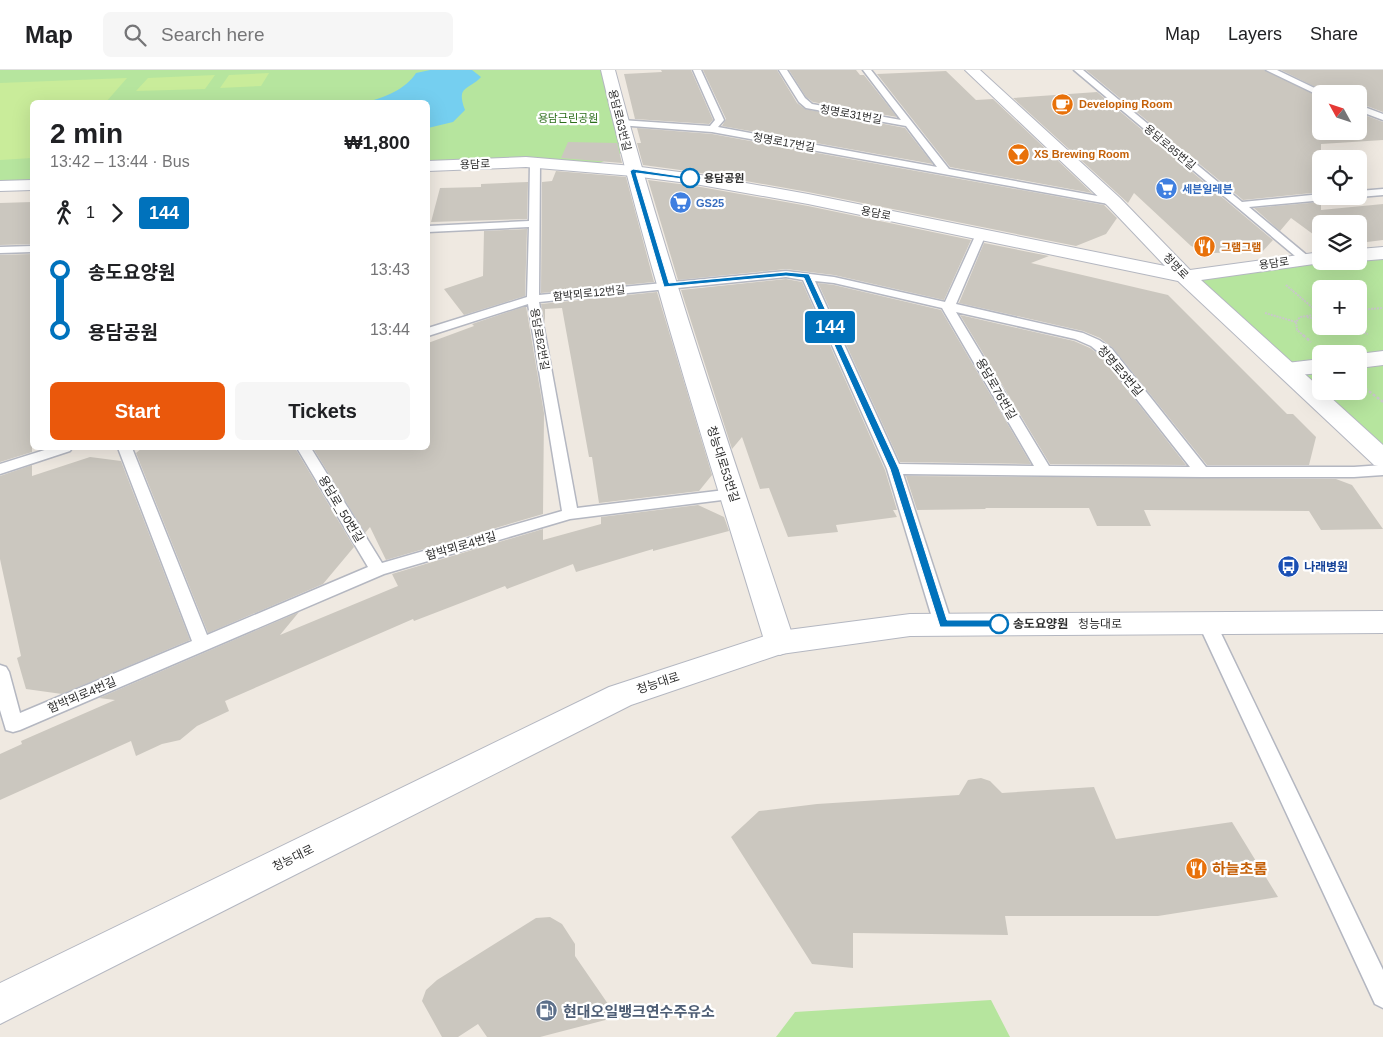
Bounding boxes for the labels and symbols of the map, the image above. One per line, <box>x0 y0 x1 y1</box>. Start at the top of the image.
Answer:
north arrow <box>1312 85 1368 140</box>
street label: 용담로63번길 <box>607 88 633 152</box>
cafe icon: Developing Room <box>1051 92 1075 116</box>
place label: Developing Room <box>1079 98 1173 110</box>
street label: 청명로31번길 <box>819 103 883 125</box>
park label: 용담근린공원 <box>538 112 598 124</box>
street label: 용담로85번길 <box>1142 122 1198 172</box>
street label: 청명로17번길 <box>752 131 816 153</box>
bar icon: XS Brewing Room <box>1006 142 1030 166</box>
place label: XS Brewing Room <box>1034 148 1130 160</box>
street label: 용담로 <box>460 157 490 171</box>
marker: 용담공원 <box>680 168 700 188</box>
place label: 용담공원 <box>704 172 744 184</box>
supermarket icon: 세븐일레븐 <box>1154 177 1178 201</box>
place label: 세븐일레븐 <box>1182 183 1233 195</box>
supermarket icon: GS25 <box>668 191 692 215</box>
place label: GS25 <box>696 197 724 209</box>
street label: 용담로 <box>860 204 892 222</box>
restaurant icon: 그램그램 <box>1193 235 1217 259</box>
place label: 그램그램 <box>1221 241 1261 253</box>
street label: 청명로 <box>1161 251 1191 281</box>
street label: 용담로 <box>1258 255 1290 271</box>
street label: 함박뫼로12번길 <box>552 283 626 303</box>
street label: 용담로62번길 <box>529 307 551 371</box>
line badge: 144 <box>801 311 859 343</box>
street label: 청명로3번길 <box>1094 343 1146 399</box>
street label: 용담로76번길 <box>973 356 1019 422</box>
street label: 청능대로53번길 <box>704 424 742 504</box>
street label: 용담로_50번길 <box>316 473 366 545</box>
street label: 함박뫼로4번길 <box>424 529 498 563</box>
bus stop icon: 나래병원 <box>1276 555 1300 579</box>
place label: 나래병원 <box>1304 560 1348 574</box>
marker: 송도요양원 <box>989 614 1009 634</box>
place label: 송도요양원 <box>1013 617 1068 631</box>
street label: 청능대로 <box>1078 617 1122 631</box>
street label: 청능대로 <box>635 670 681 696</box>
street label: 함박뫼로4번길 <box>46 674 118 716</box>
street label: 청능대로 <box>270 842 316 874</box>
restaurant icon: 하늘초롬 <box>1184 856 1208 880</box>
place label: 하늘초롬 <box>1212 860 1267 877</box>
fuel station icon: 현대오일뱅크연수주유소 <box>535 999 559 1023</box>
place label: 현대오일뱅크연수주유소 <box>563 1003 715 1020</box>

